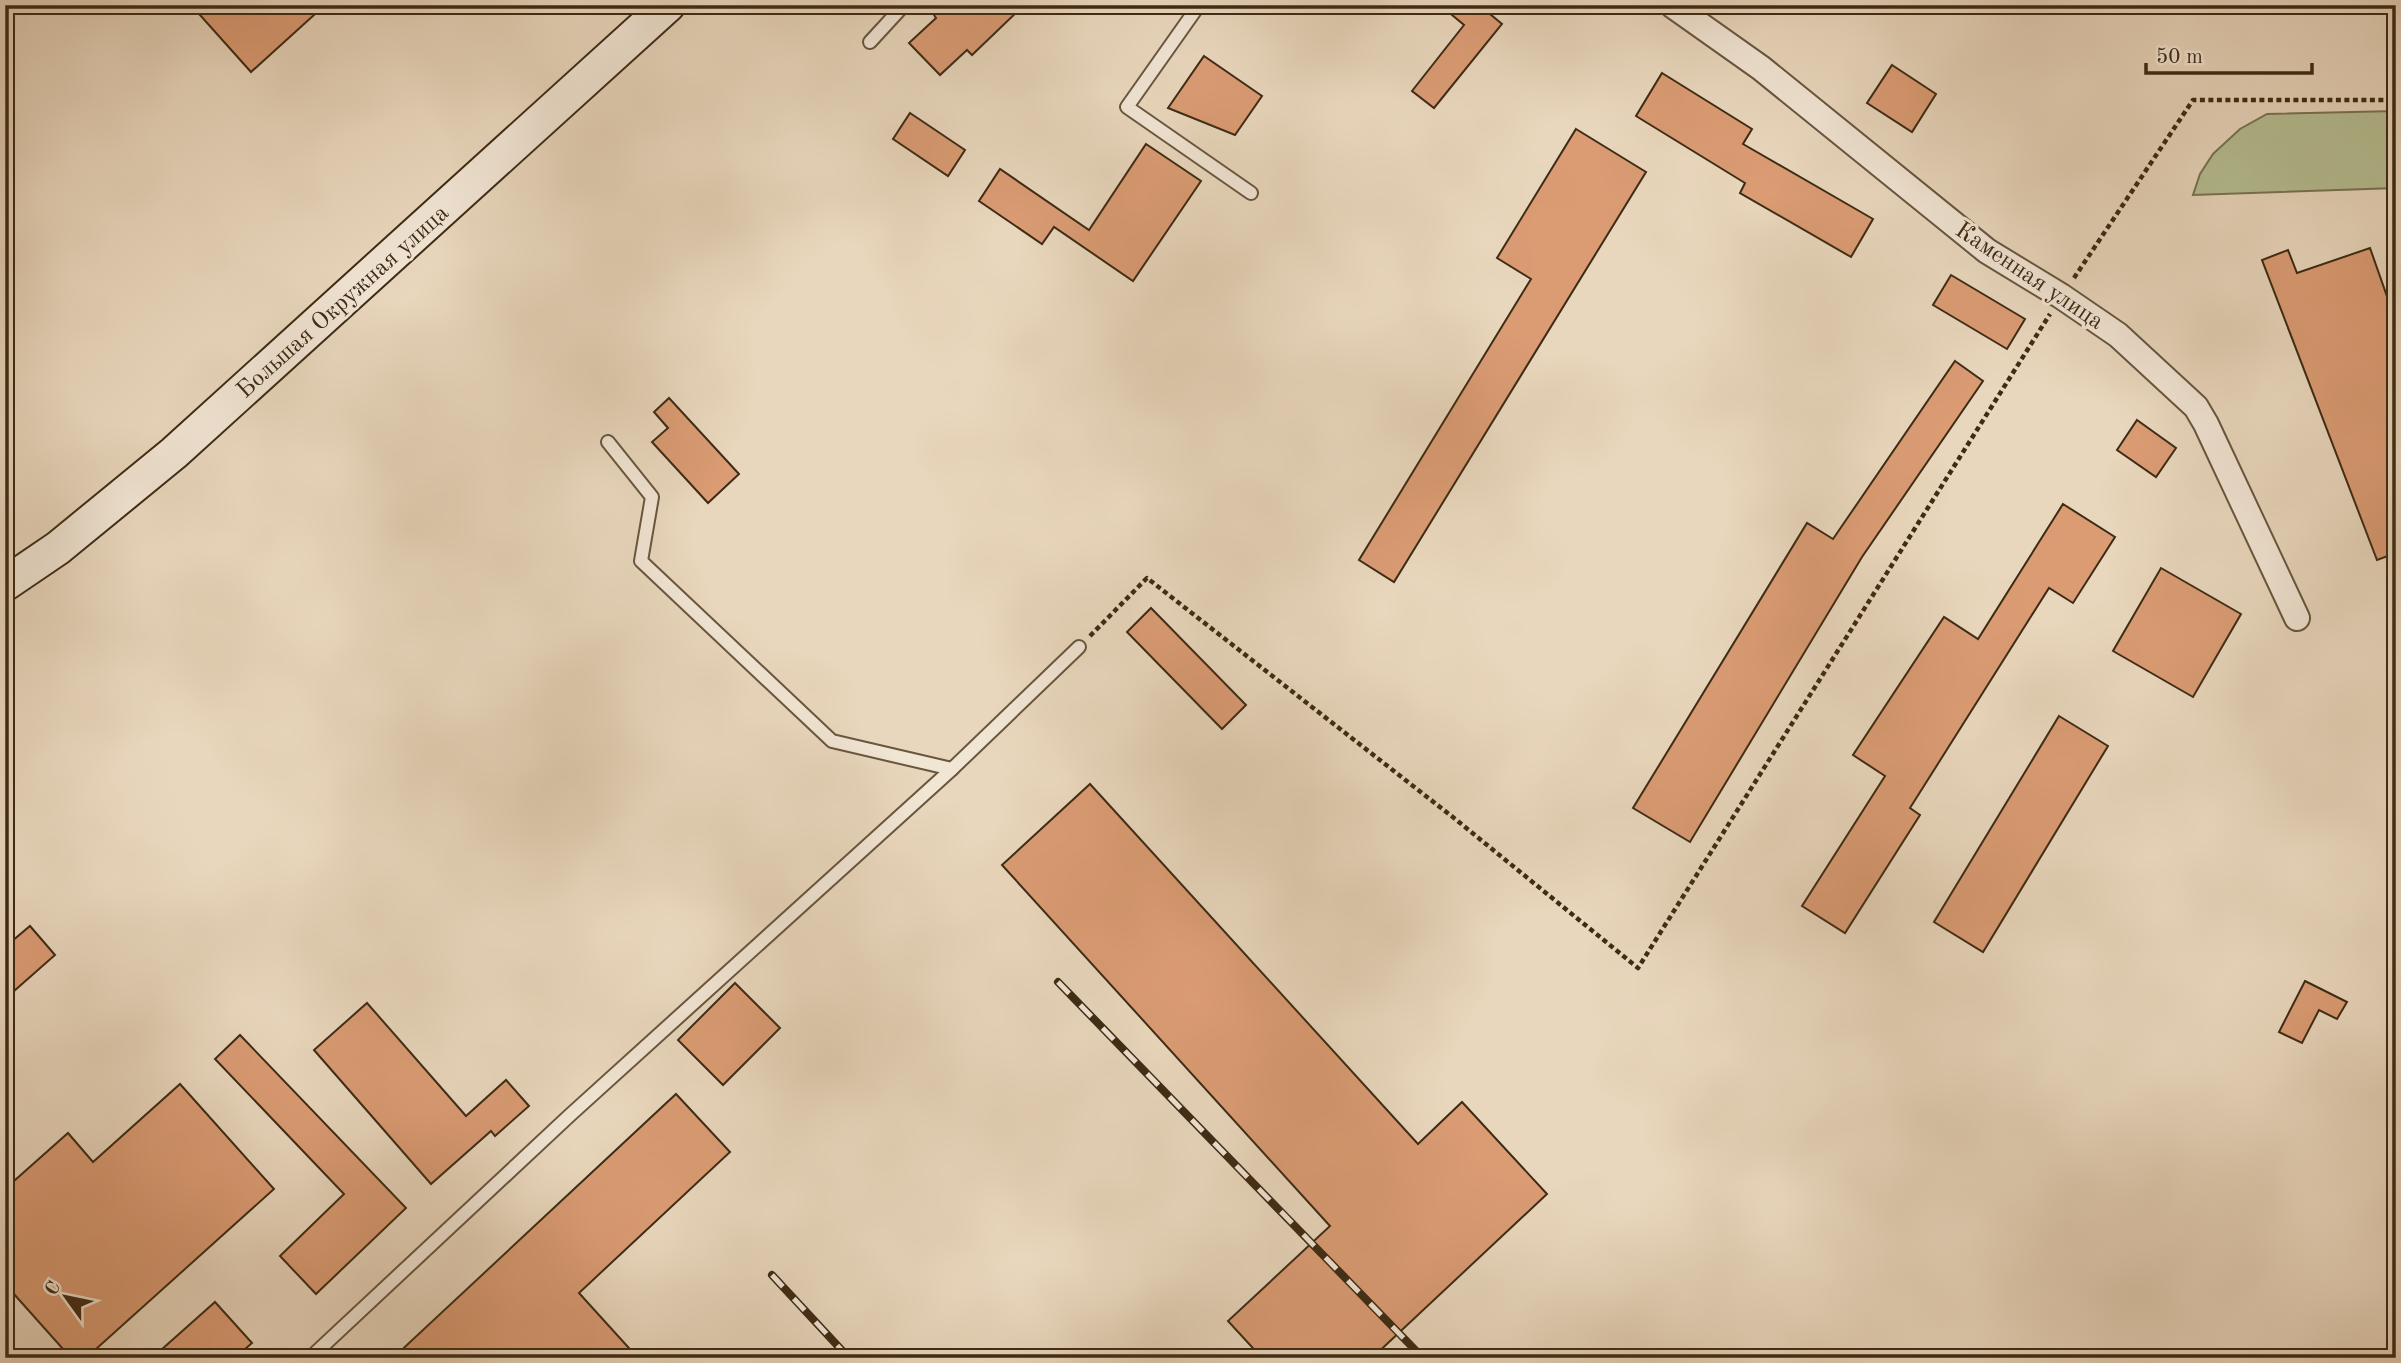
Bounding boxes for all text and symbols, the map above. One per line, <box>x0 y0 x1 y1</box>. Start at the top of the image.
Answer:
scale bar <box>2146 32 2312 76</box>
text: 50 m <box>2156 47 2203 68</box>
street label: Большая Окружная улица <box>233 201 454 404</box>
street label: Каменная улица <box>1950 218 2107 335</box>
north arrow <box>32 1262 102 1332</box>
text: С <box>42 1279 65 1300</box>

